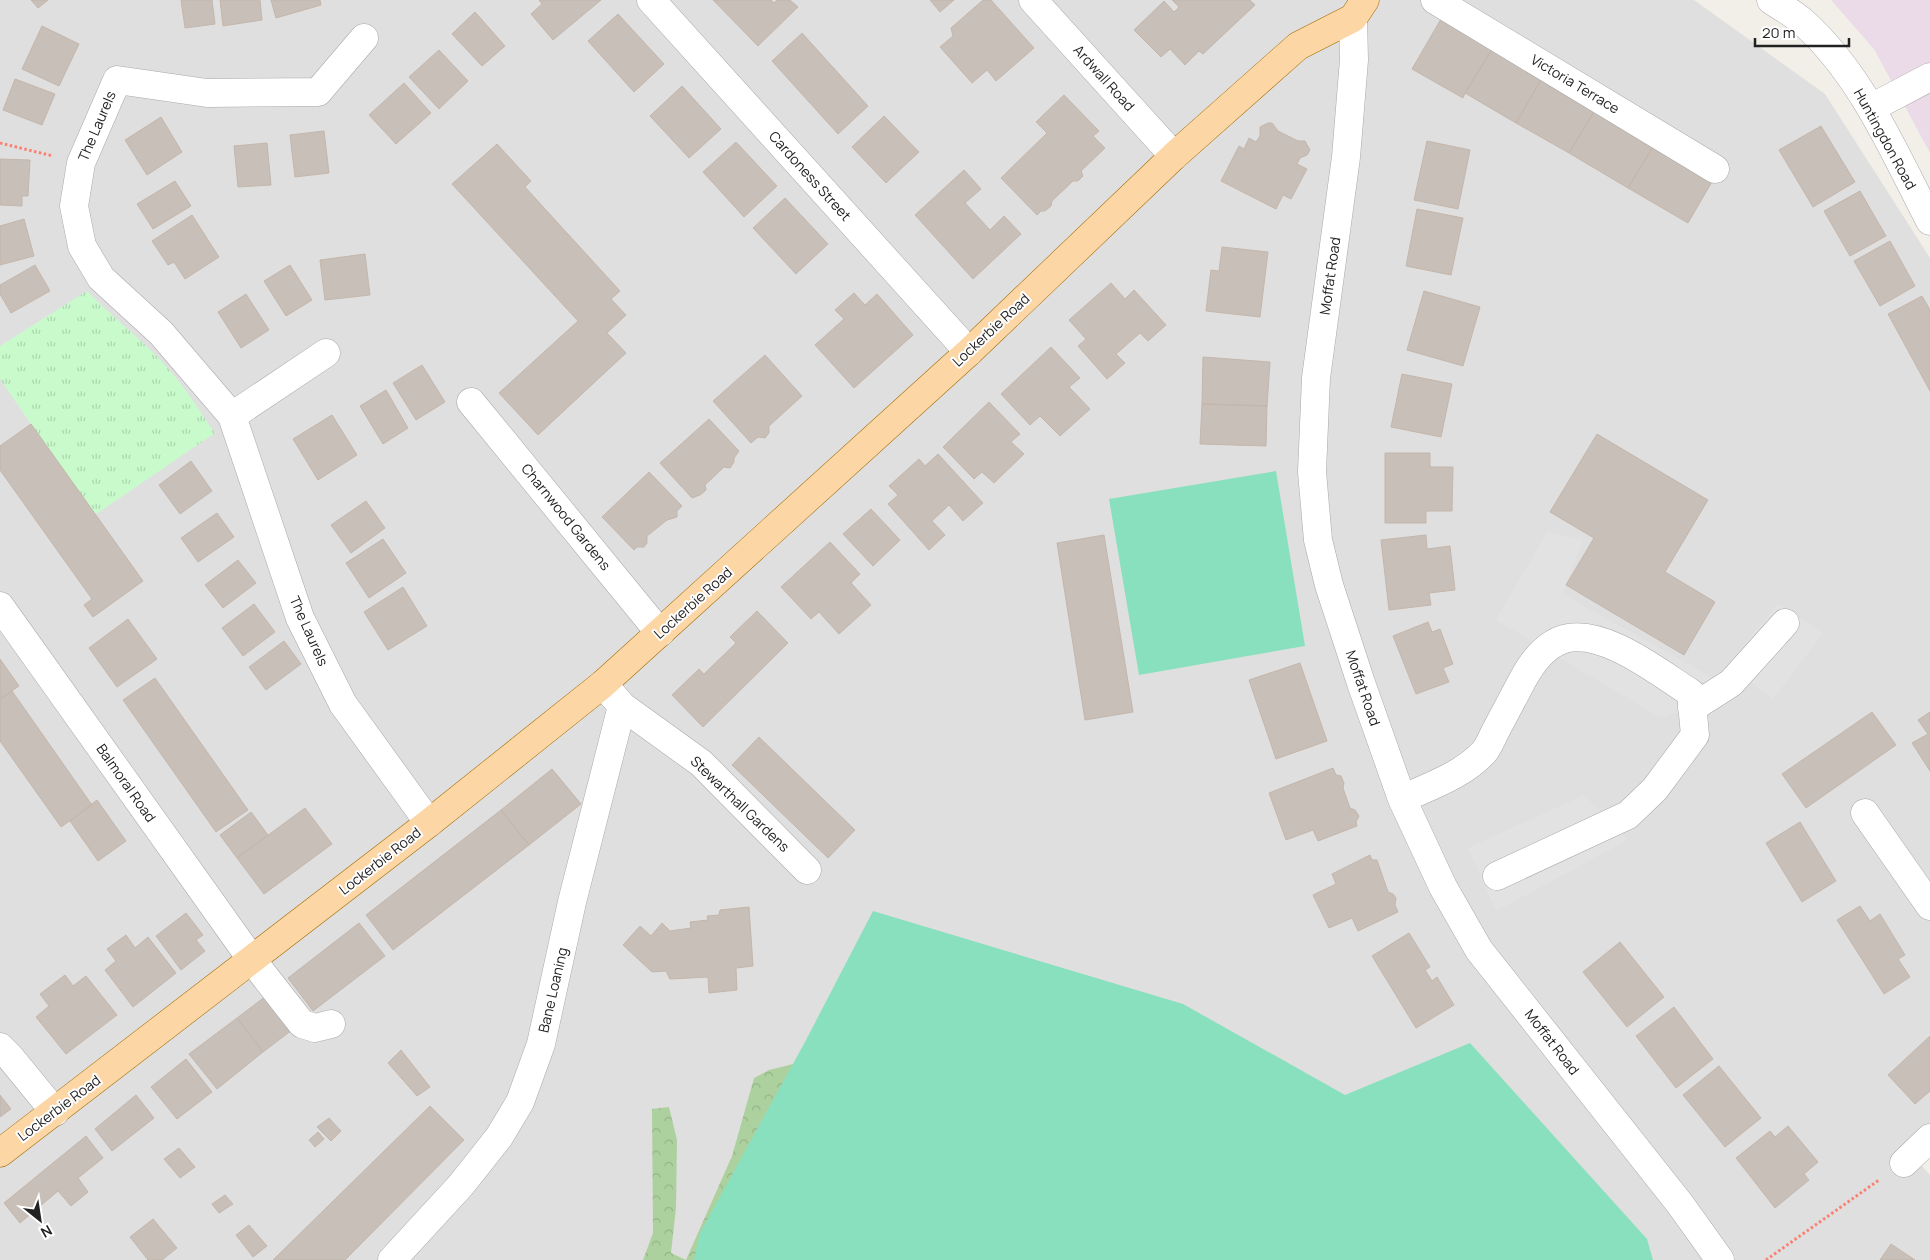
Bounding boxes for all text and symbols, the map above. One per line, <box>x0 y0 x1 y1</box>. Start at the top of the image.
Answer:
scale bar <box>1755 15 1849 47</box>
text: 20 m <box>1762 22 1795 43</box>
street label: Ardwall Road <box>1070 41 1139 115</box>
street label: Victoria Terrace <box>1527 50 1623 118</box>
street label: Huntingdon Road <box>1850 85 1921 193</box>
street label: The Laurels <box>73 88 120 164</box>
street label: Cardoness Street <box>765 127 856 225</box>
street label: Moffat Road <box>1315 236 1344 316</box>
street label: Lockerbie Road <box>948 289 1033 370</box>
street label: Charnwood Gardens <box>517 459 615 574</box>
street label: Lockerbie Road <box>650 562 736 643</box>
street label: The Laurels <box>286 593 333 669</box>
street label: Moffat Road <box>1342 648 1385 728</box>
street label: Balmoral Road <box>92 740 160 826</box>
street label: Stewarthall Gardens <box>687 751 794 856</box>
street label: Lockerbie Road <box>335 823 425 899</box>
street label: Bane Loaning <box>533 945 572 1034</box>
street label: Moffat Road <box>1521 1005 1584 1078</box>
street label: Lockerbie Road <box>13 1070 104 1145</box>
north arrow <box>15 1195 65 1245</box>
text: N <box>38 1221 56 1242</box>

